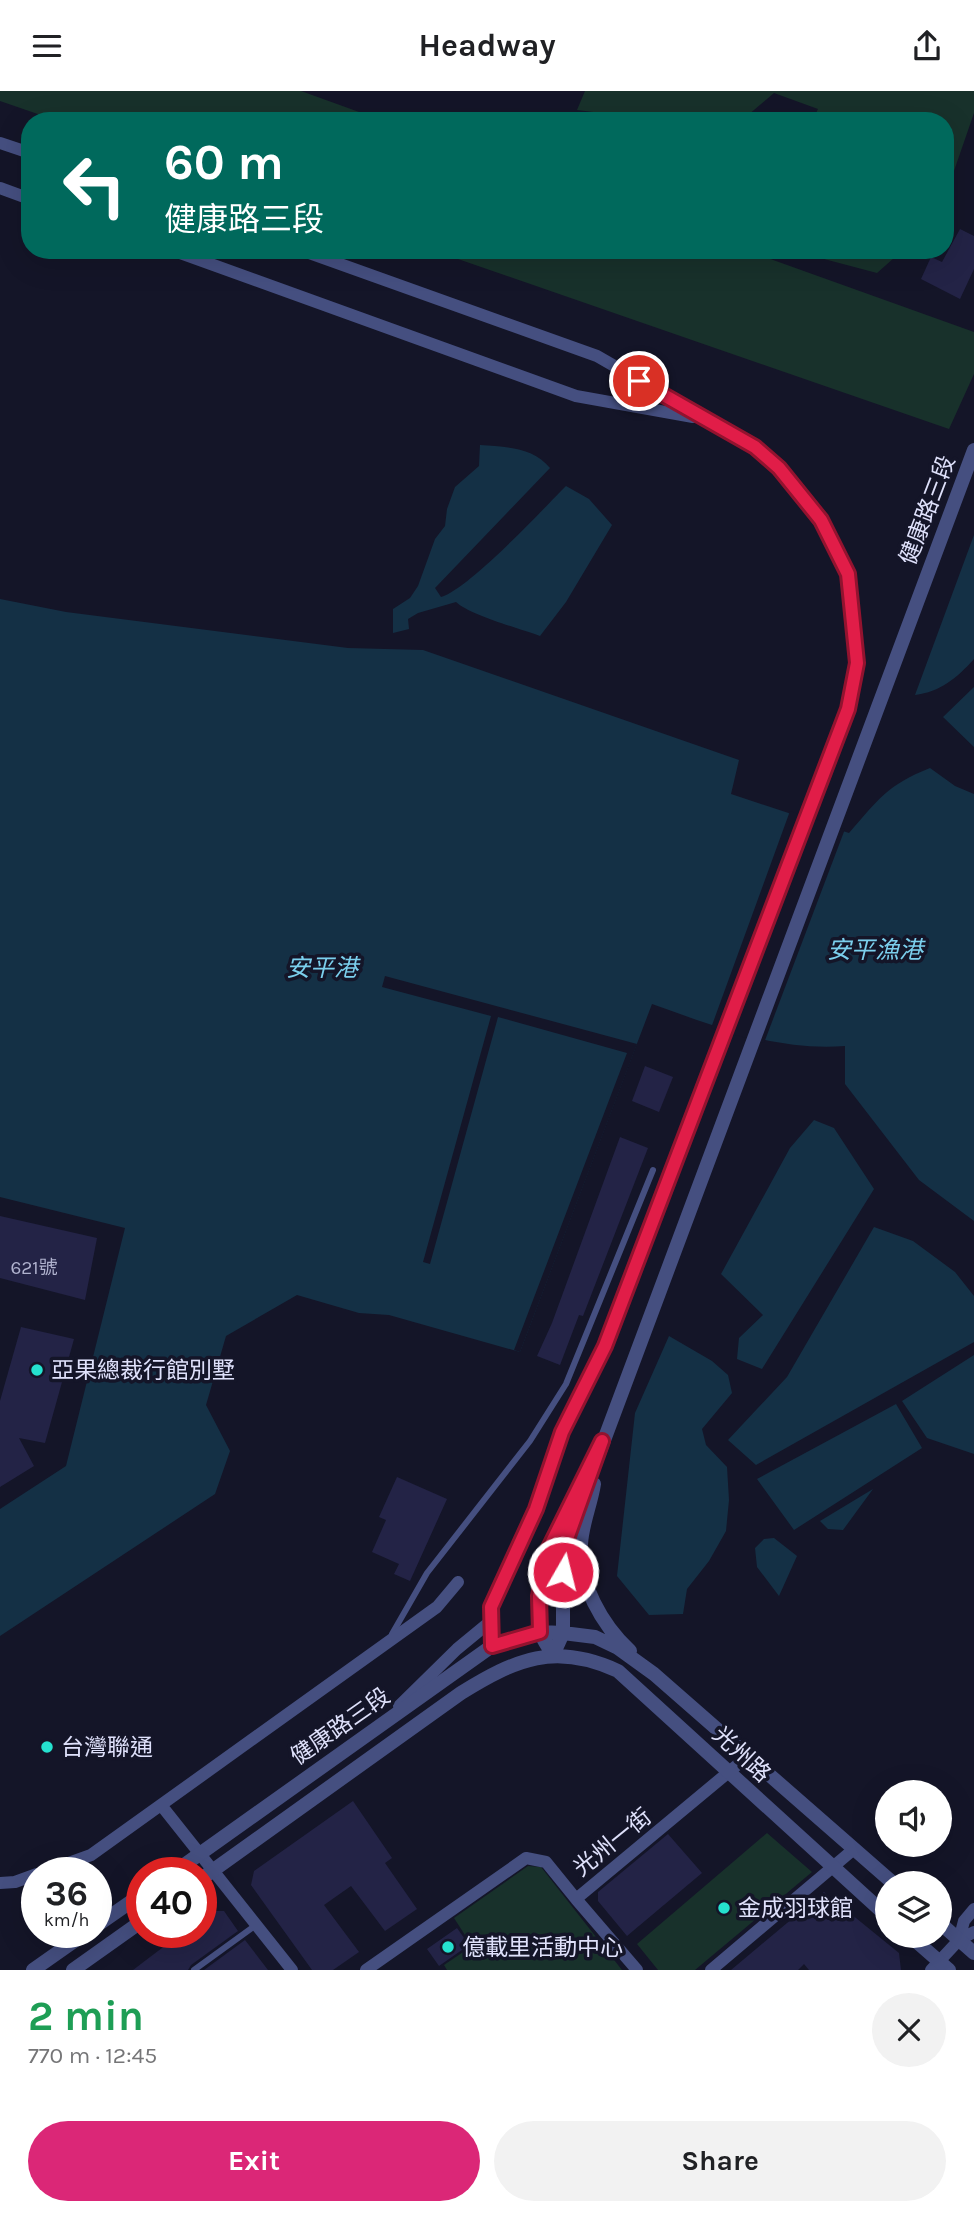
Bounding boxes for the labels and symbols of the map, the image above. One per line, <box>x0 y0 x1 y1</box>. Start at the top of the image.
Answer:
pin <box>609 351 669 411</box>
street label: 健康路三段 <box>894 452 961 569</box>
water label: 安平漁港 <box>827 936 926 964</box>
water label: 安平港 <box>286 954 361 982</box>
house number: 621號 <box>10 1257 58 1279</box>
place label: 亞果總裁行館別墅 <box>51 1357 235 1384</box>
marker: 亞果總裁行館別墅 <box>29 1362 45 1378</box>
position arrow <box>526 1535 600 1609</box>
street label: 健康路三段 <box>285 1682 395 1770</box>
street label: 光州路 <box>707 1721 776 1788</box>
place label: 台灣聯通 <box>61 1734 153 1761</box>
marker: 台灣聯通 <box>39 1739 55 1755</box>
street label: 光州一街 <box>568 1803 657 1882</box>
speed limit sign: 40 <box>126 1857 217 1948</box>
place label: 金成羽球館 <box>738 1895 853 1922</box>
marker: 金成羽球館 <box>716 1900 732 1916</box>
place label: 億載里活動中心 <box>462 1934 623 1961</box>
marker: 億載里活動中心 <box>440 1939 456 1955</box>

